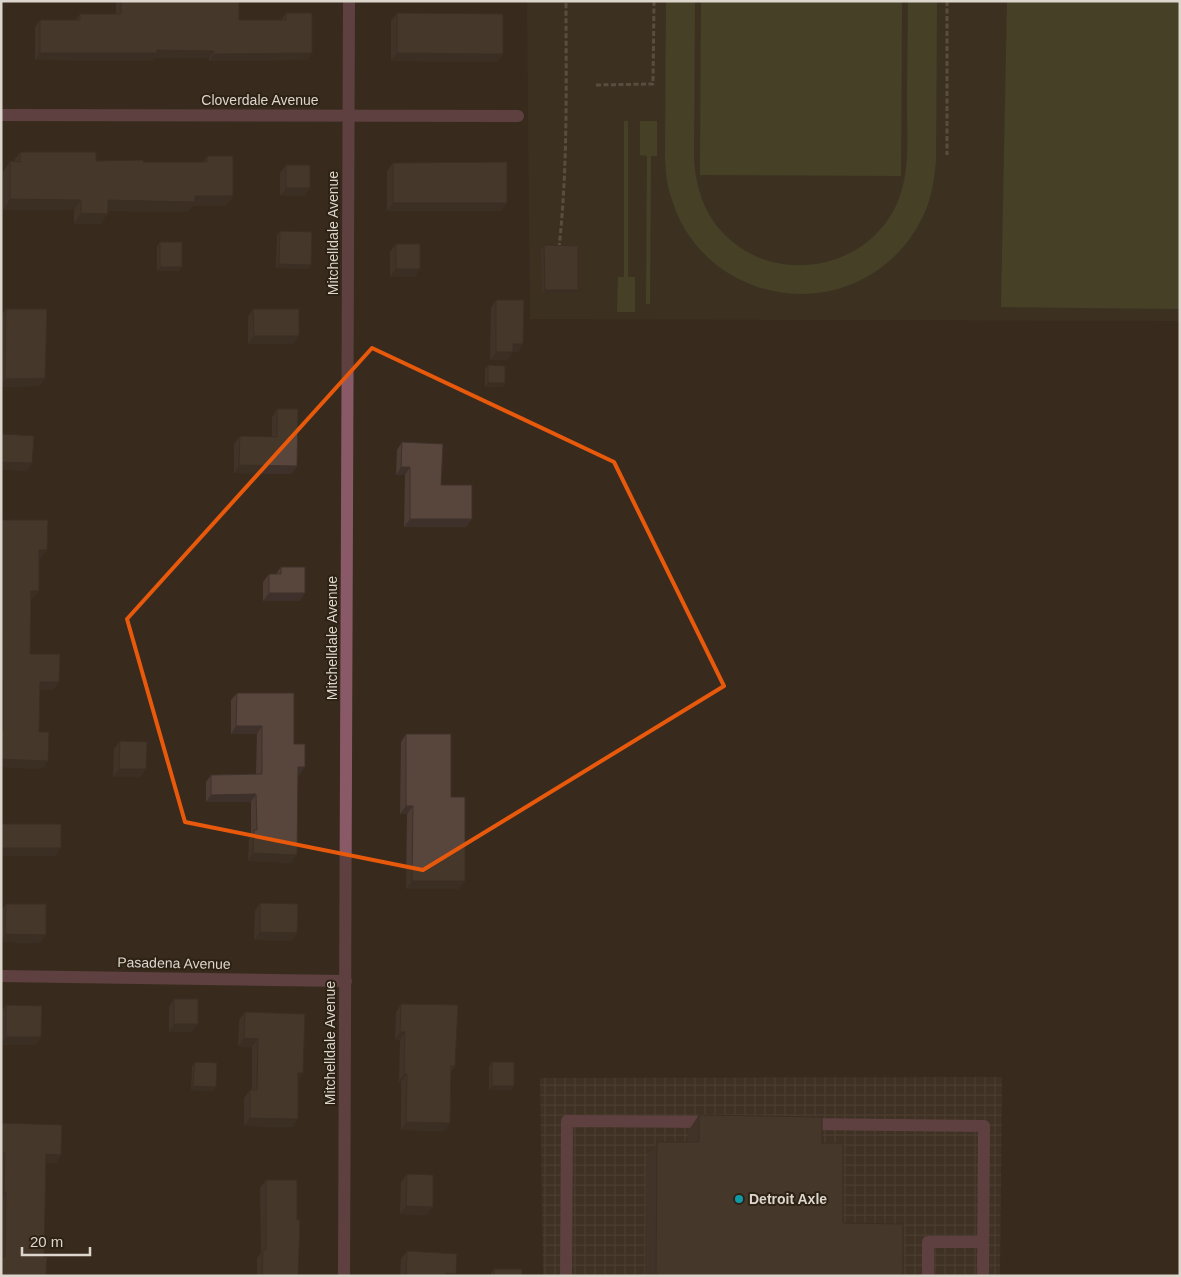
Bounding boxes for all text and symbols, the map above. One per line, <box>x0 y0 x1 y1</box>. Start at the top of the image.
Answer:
street label: Cloverdale Avenue <box>201 92 319 108</box>
street label: Mitchelldale Avenue <box>325 171 341 295</box>
street label: Mitchelldale Avenue <box>324 576 340 700</box>
street label: Pasadena Avenue <box>117 954 231 972</box>
street label: Mitchelldale Avenue <box>322 981 338 1105</box>
place label: Detroit Axle <box>749 1191 827 1207</box>
marker: Detroit Axle <box>733 1193 745 1205</box>
scale bar <box>22 1224 90 1256</box>
text: 20 m <box>30 1233 63 1250</box>

